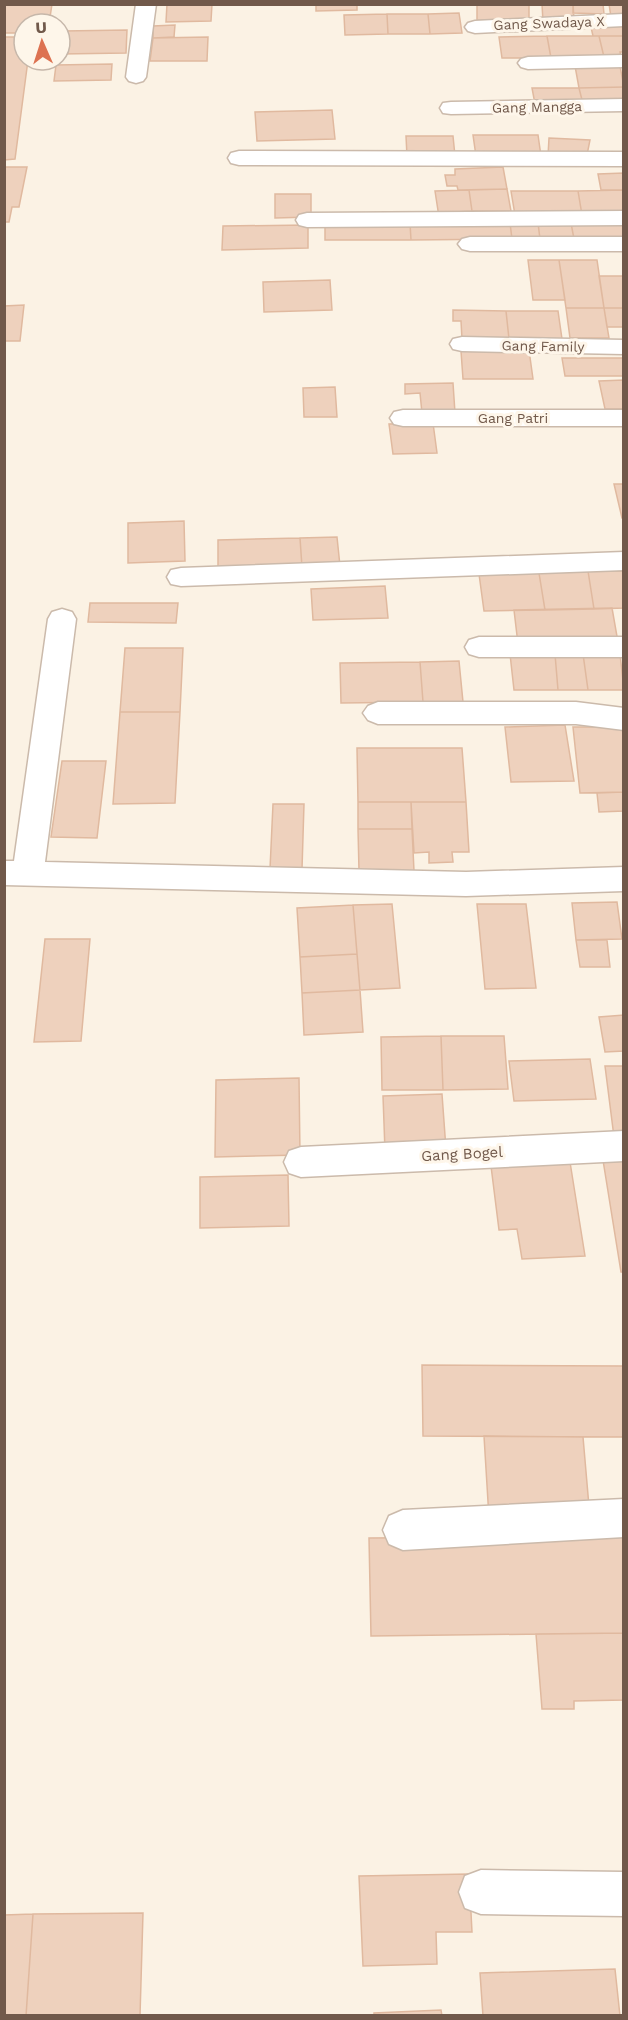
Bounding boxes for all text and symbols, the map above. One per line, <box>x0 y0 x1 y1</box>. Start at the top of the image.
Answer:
north arrow <box>12 12 72 72</box>
street label: Gang Swadaya X <box>493 13 605 33</box>
text: U <box>35 18 47 37</box>
street label: Gang Mangga <box>492 98 582 116</box>
street label: Gang Family <box>501 337 585 355</box>
street label: Gang Patri <box>478 410 548 426</box>
street label: Gang Bogel <box>421 1143 504 1165</box>

